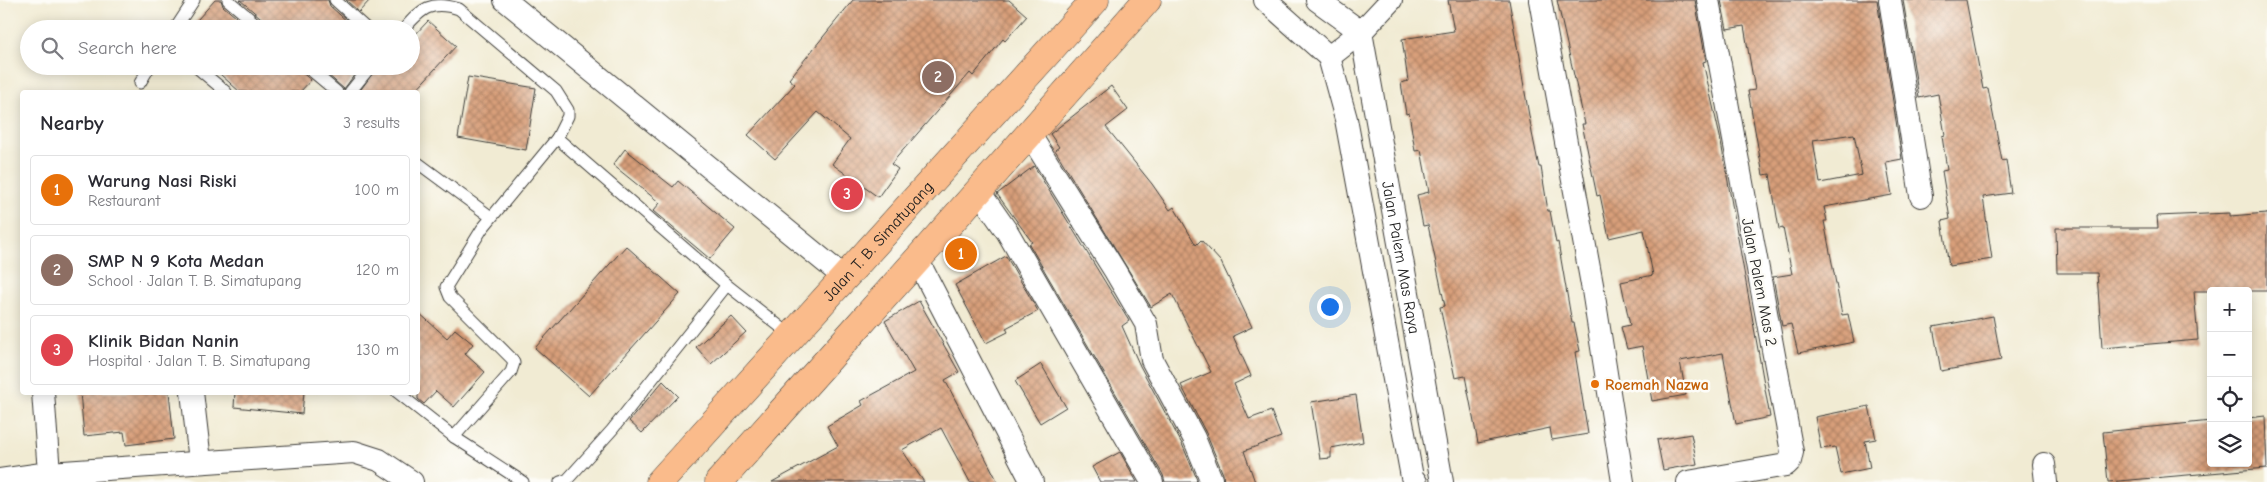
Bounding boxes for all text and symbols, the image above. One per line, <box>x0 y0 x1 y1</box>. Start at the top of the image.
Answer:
search box <box>20 20 420 75</box>
icon: search <box>38 34 66 62</box>
text: Search here <box>78 37 177 59</box>
pin: 2 <box>922 58 954 96</box>
text: Nearby <box>40 111 104 135</box>
text: 3 results <box>343 114 400 132</box>
text: Warung Nasi Riski <box>88 170 237 192</box>
pin: 3 <box>831 175 863 213</box>
street label: Jalan T. B. Simatupang <box>820 178 937 305</box>
street label: Jalan Palem Mas Raya <box>1378 180 1423 335</box>
text: 1 <box>54 181 60 199</box>
text: 100 m <box>355 181 399 199</box>
text: Restaurant <box>88 192 160 210</box>
street label: Jalan Palem Mas 2 <box>1738 217 1780 348</box>
pin: 1 <box>945 235 977 273</box>
text: SMP N 9 Kota Medan <box>88 250 264 272</box>
text: 2 <box>53 261 61 279</box>
text: 120 m <box>356 261 399 279</box>
text: School · Jalan T. B. Simatupang <box>88 272 302 290</box>
map controls <box>2207 287 2252 467</box>
button: + <box>2207 287 2252 332</box>
your location <box>1317 294 1343 320</box>
text: Klinik Bidan Nanin <box>88 330 239 352</box>
button: − <box>2207 332 2252 377</box>
text: 3 <box>53 341 61 359</box>
text: 130 m <box>356 341 399 359</box>
text: Hospital · Jalan T. B. Simatupang <box>88 352 311 370</box>
place label: Roemah Nazwa <box>1605 376 1709 394</box>
button: locate <box>2207 377 2252 422</box>
marker: Roemah Nazwa <box>1589 378 1601 390</box>
button: layers <box>2207 422 2252 467</box>

